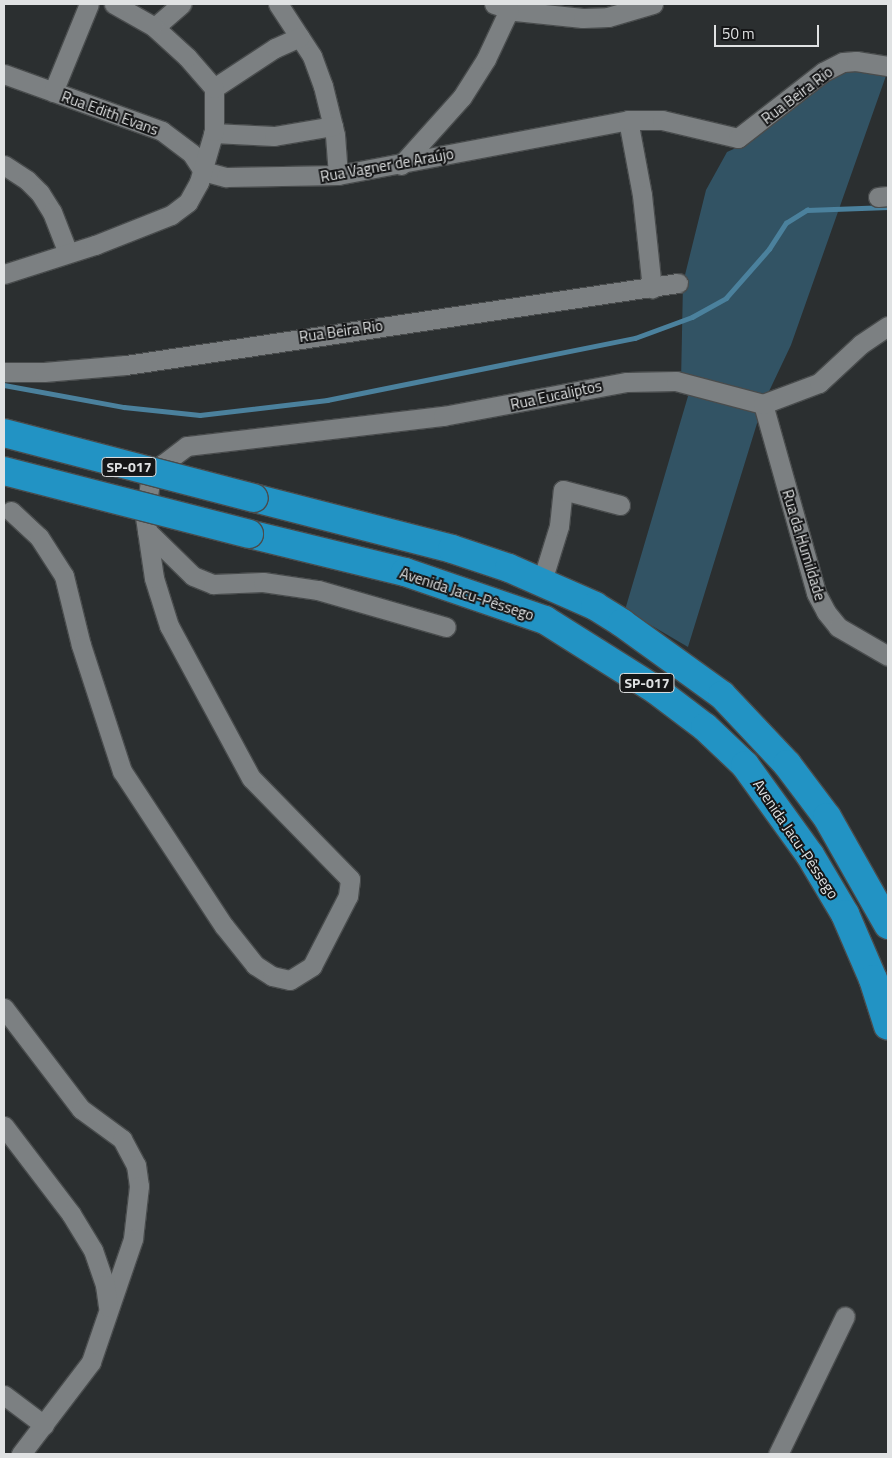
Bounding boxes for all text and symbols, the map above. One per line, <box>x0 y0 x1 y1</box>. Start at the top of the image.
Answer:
scale bar <box>717 15 822 47</box>
text: 50 m <box>722 22 755 45</box>
street label: Rua Beira Rio <box>758 62 836 128</box>
street label: Rua Edith Evans <box>59 87 161 139</box>
street label: Rua Vagner de Araújo <box>319 144 455 186</box>
street label: Rua Beira Rio <box>298 316 384 346</box>
street label: Rua Eucaliptos <box>509 377 603 413</box>
road number: SP-017 <box>100 456 158 478</box>
street label: Rua da Humildade <box>779 487 829 603</box>
street label: Avenida Jacu-Pêssego <box>398 564 536 624</box>
road number: SP-017 <box>618 671 676 694</box>
street label: Avenida Jacu-Pêssego <box>749 776 843 902</box>

